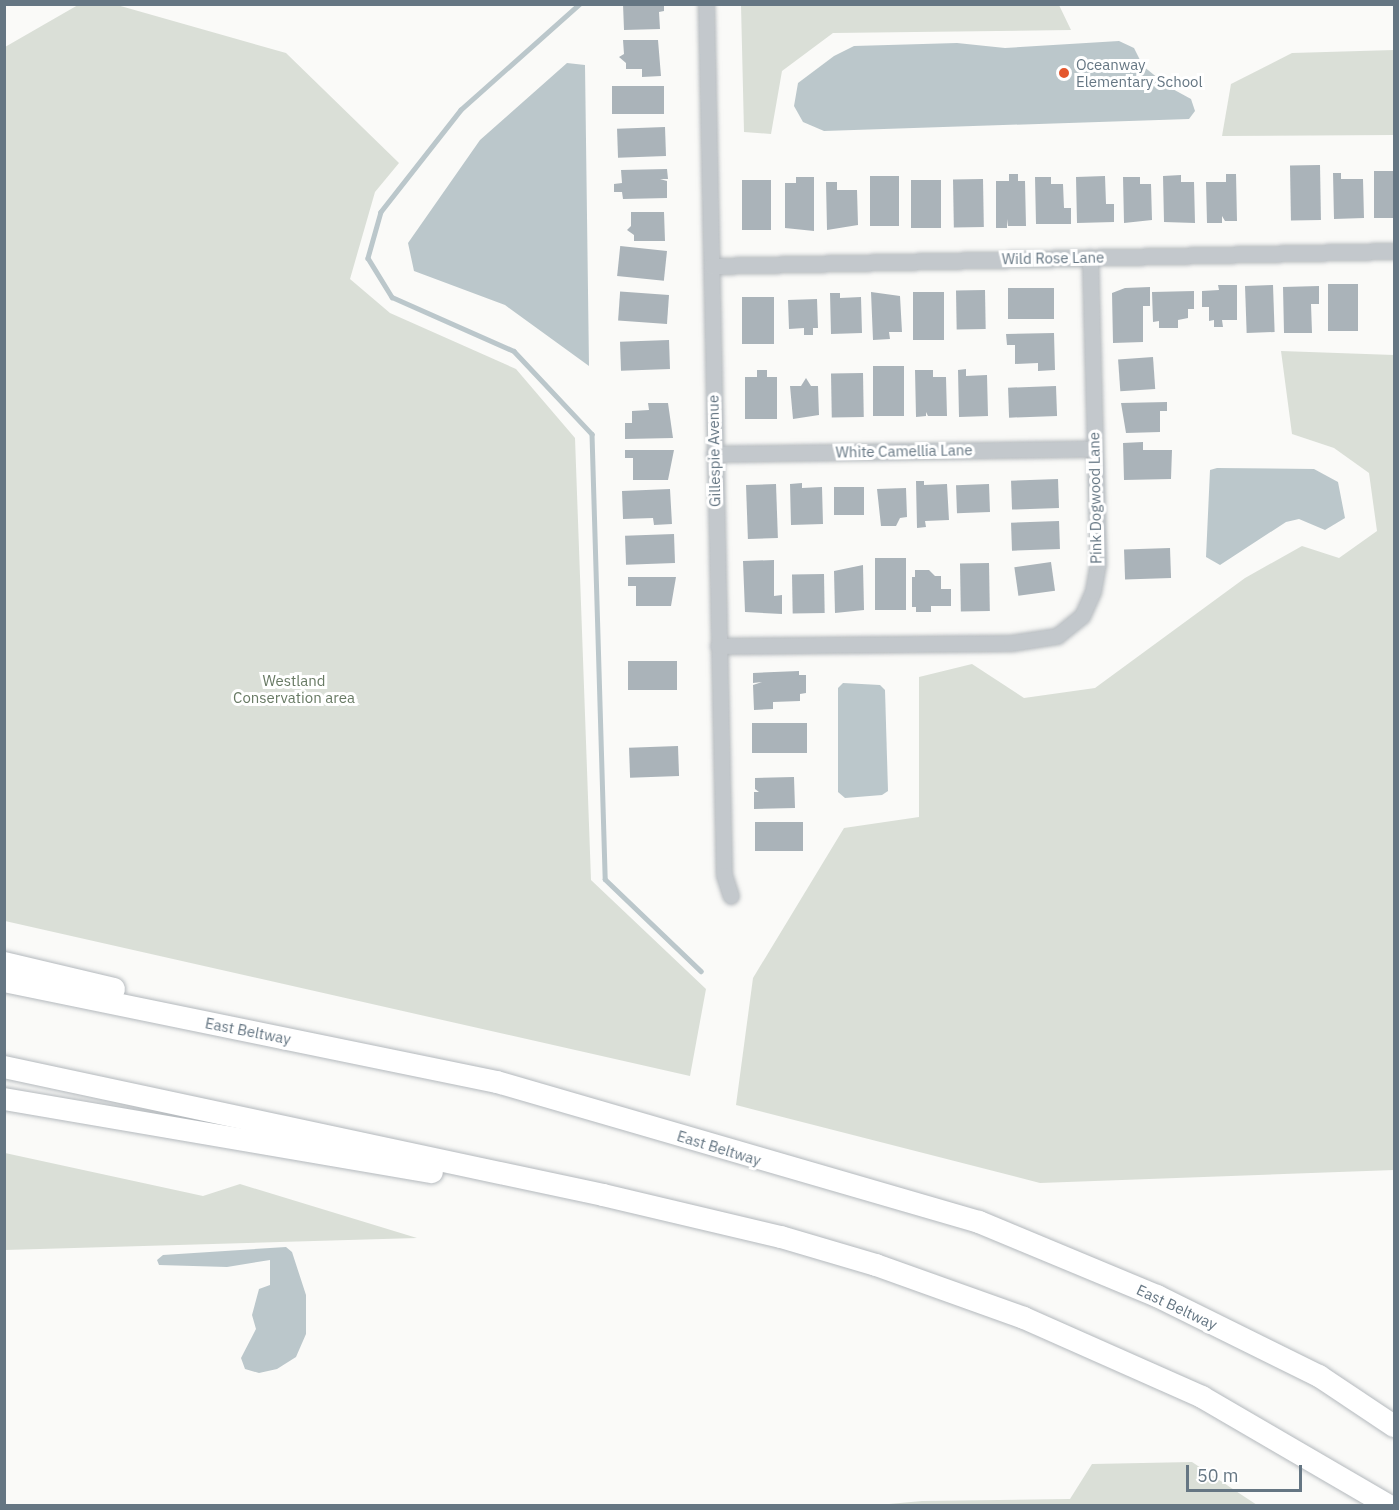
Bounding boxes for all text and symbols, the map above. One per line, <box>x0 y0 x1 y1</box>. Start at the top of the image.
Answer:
place label: Oceanway Elementary School <box>1076 55 1203 90</box>
marker: Oceanway Elementary School <box>1057 66 1071 80</box>
street label: Wild Rose Lane <box>1002 248 1104 268</box>
street label: Gillespie Avenue <box>704 395 724 507</box>
street label: Pink Dogwood Lane <box>1085 432 1105 564</box>
street label: White Camellia Lane <box>835 441 973 461</box>
park label: Westland Conservation area <box>233 671 355 706</box>
street label: East Beltway <box>204 1014 292 1048</box>
street label: East Beltway <box>675 1127 763 1169</box>
street label: East Beltway <box>1134 1280 1220 1334</box>
scale bar <box>1189 1453 1304 1491</box>
text: 50 m <box>1197 1464 1239 1487</box>

